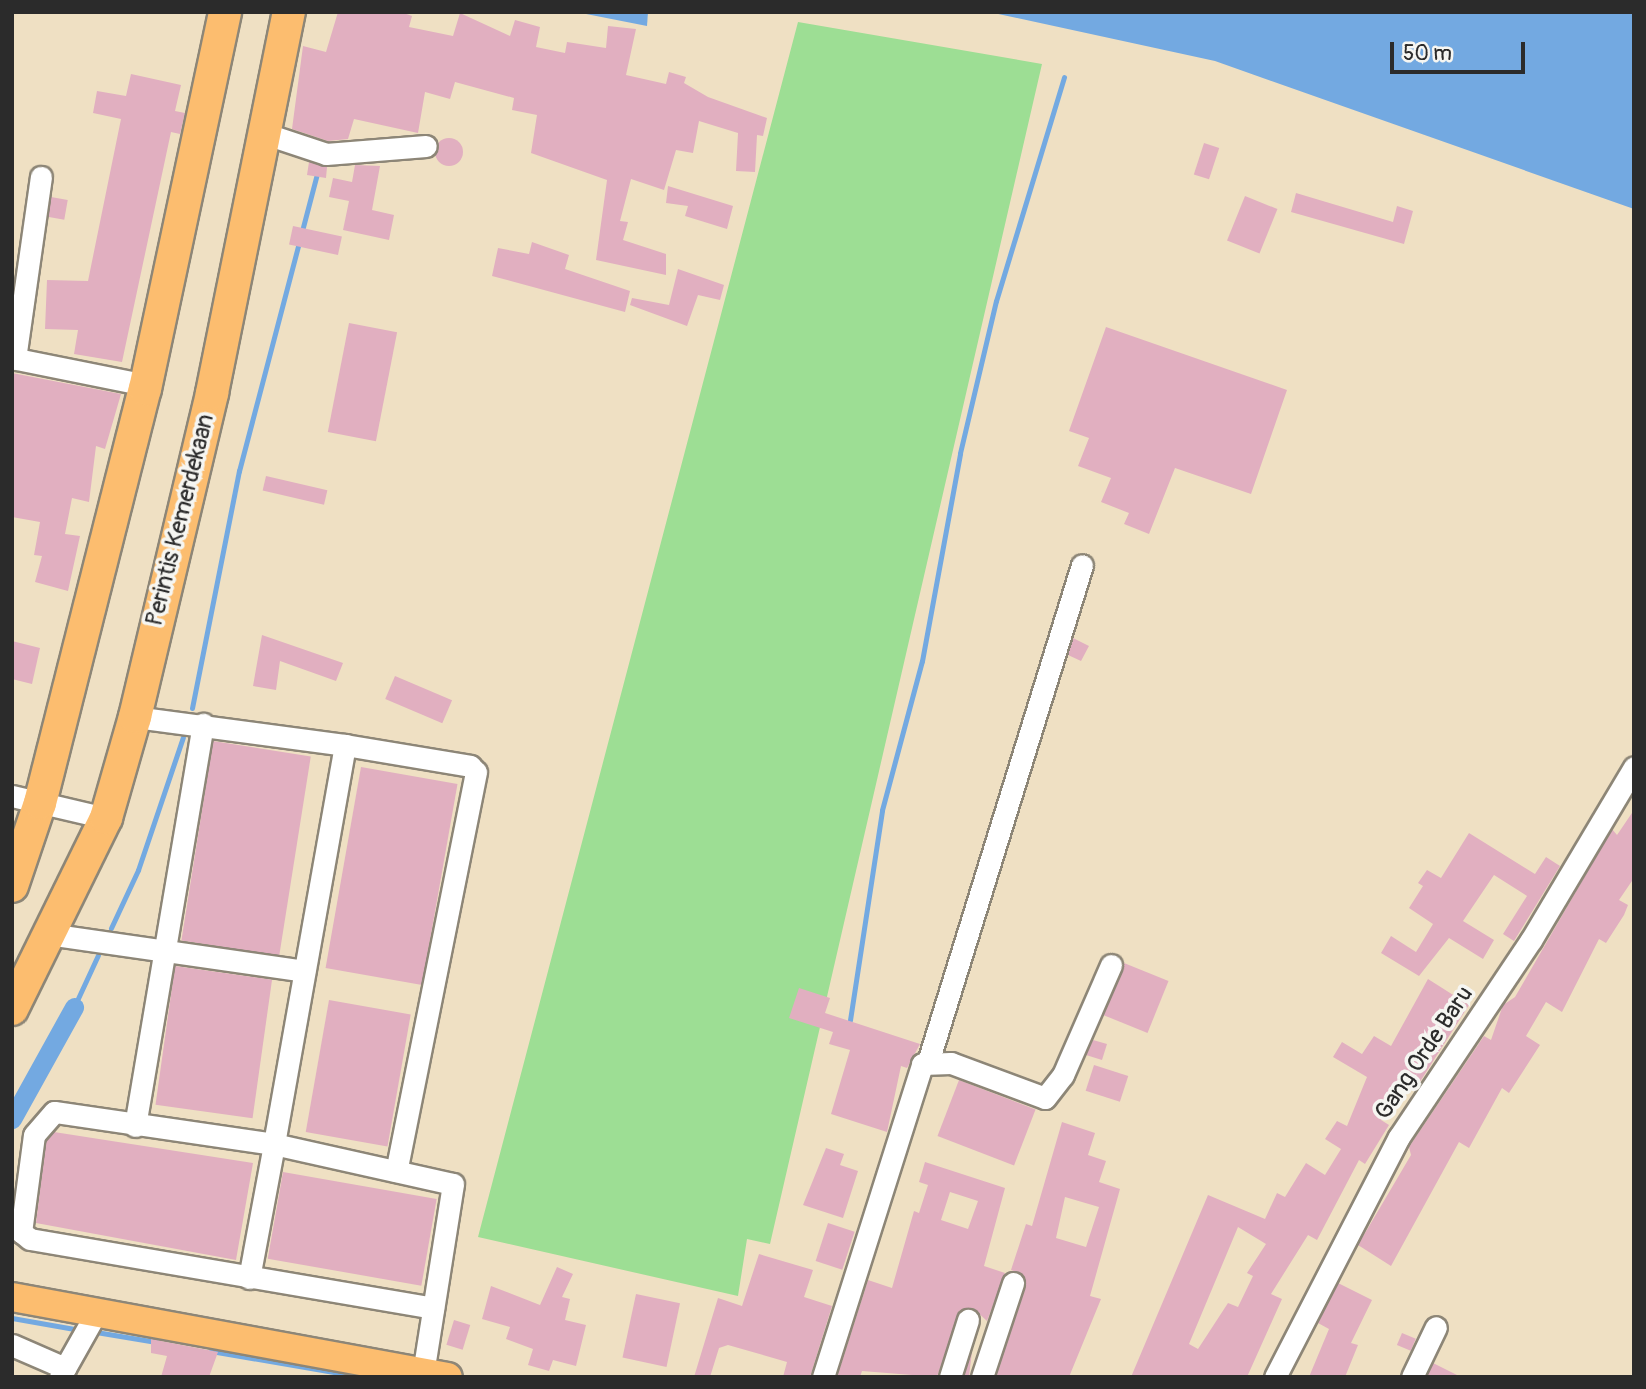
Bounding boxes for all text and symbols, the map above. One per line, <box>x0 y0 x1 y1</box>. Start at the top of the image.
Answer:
scale bar <box>1394 28 1529 72</box>
text: 50 m <box>1403 40 1452 67</box>
street label: Perintis Kemerdekaan <box>140 411 220 629</box>
street label: Gang Orde Baru <box>1369 981 1479 1125</box>

